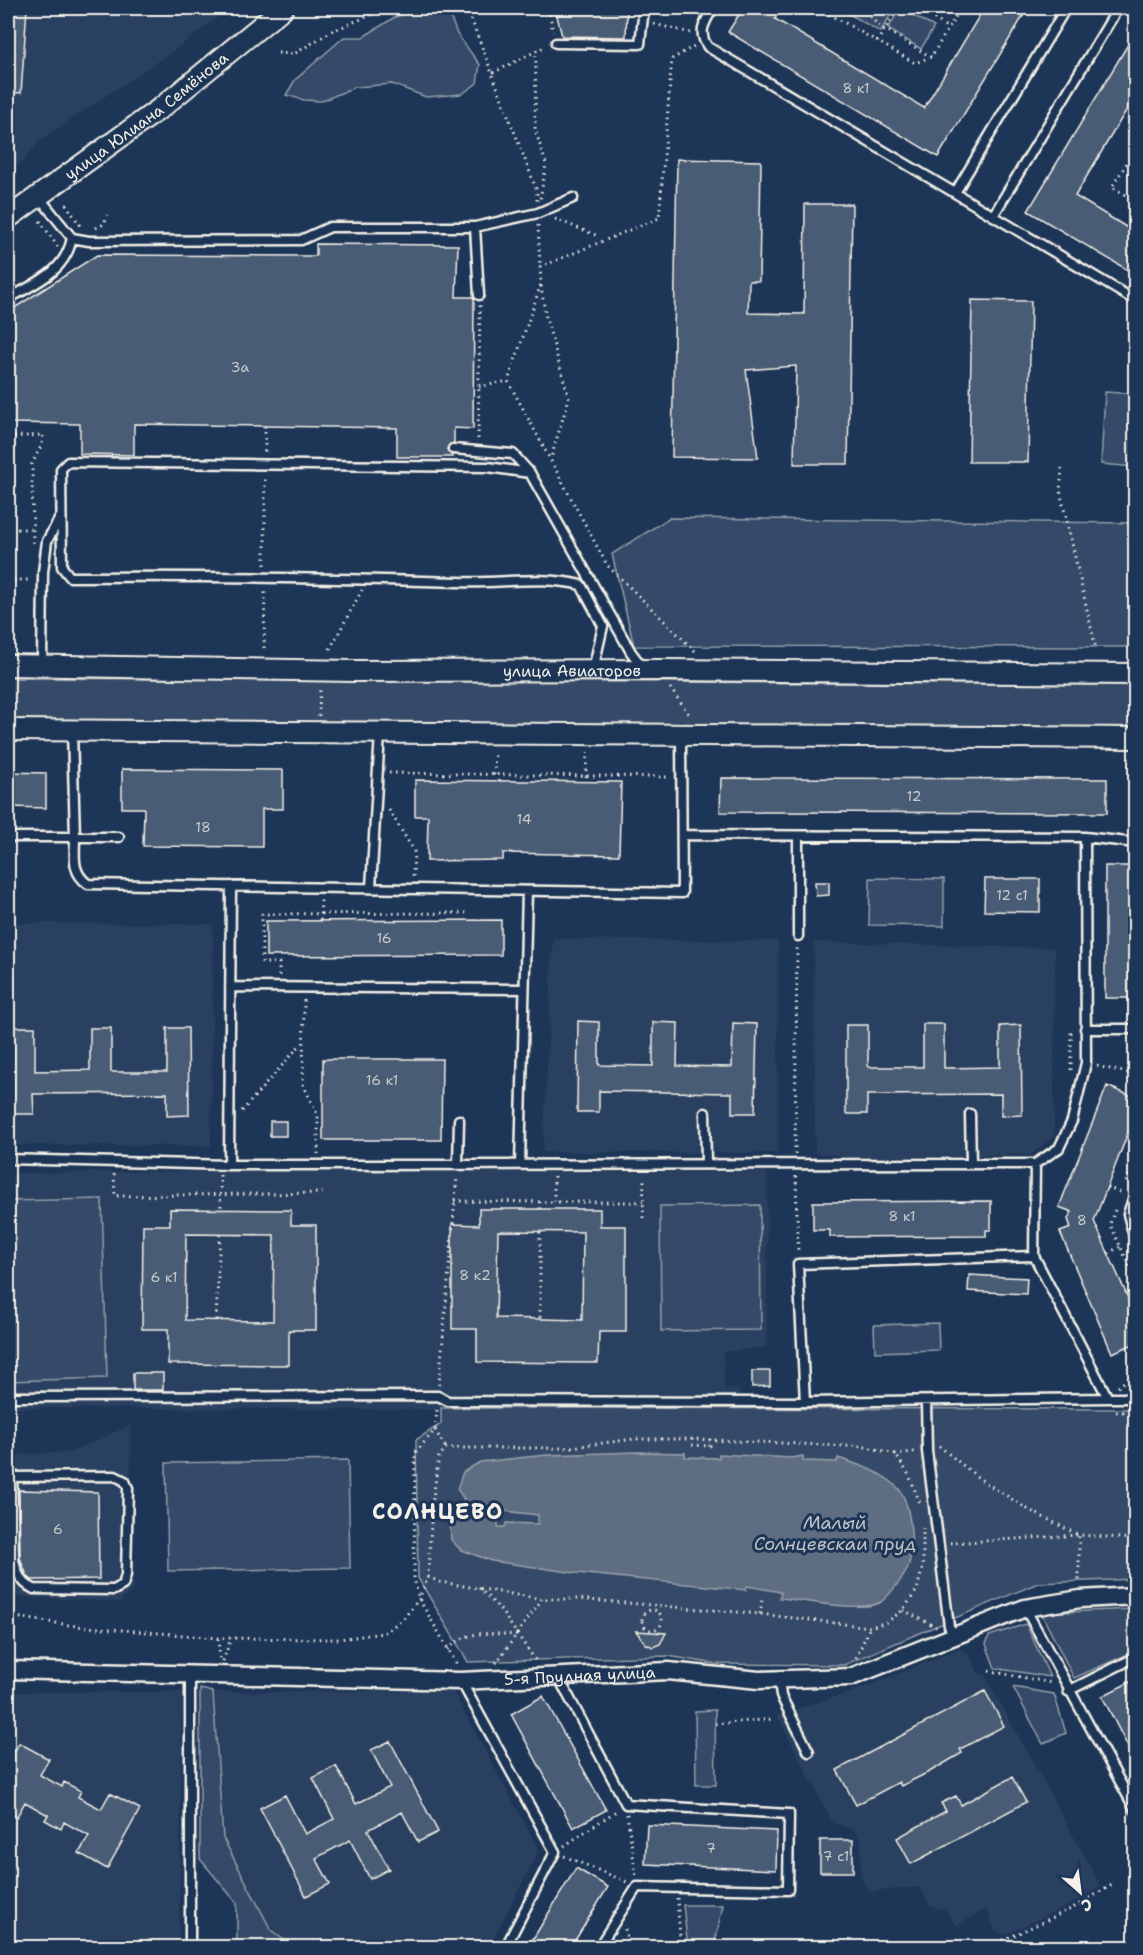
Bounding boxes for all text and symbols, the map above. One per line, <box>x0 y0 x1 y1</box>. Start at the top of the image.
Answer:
street label: улица Юлиана Семёнова <box>61 47 233 185</box>
house number: 8 к1 <box>842 79 870 97</box>
house number: 3а <box>231 358 250 376</box>
street label: улица Авиаторов <box>503 660 641 682</box>
house number: 12 <box>907 787 921 805</box>
house number: 14 <box>516 810 532 828</box>
house number: 18 <box>195 818 211 836</box>
house number: 12 с1 <box>996 886 1028 904</box>
house number: 16 <box>376 929 392 947</box>
house number: 16 к1 <box>366 1071 398 1089</box>
house number: 8 к1 <box>888 1207 916 1225</box>
house number: 8 <box>1077 1211 1087 1229</box>
house number: 8 к2 <box>459 1266 491 1284</box>
house number: 6 к1 <box>150 1268 178 1286</box>
district label: СОЛНЦЕВО <box>372 1497 504 1526</box>
water label: Малый Солнцевскаи пруд <box>754 1511 916 1556</box>
house number: 6 <box>53 1520 63 1538</box>
street label: 5-я Прудная улица <box>504 1662 656 1690</box>
house number: 7 <box>706 1839 716 1857</box>
house number: 7 с1 <box>823 1847 849 1865</box>
north arrow <box>1050 1862 1110 1922</box>
text: С <box>1077 1893 1096 1916</box>

